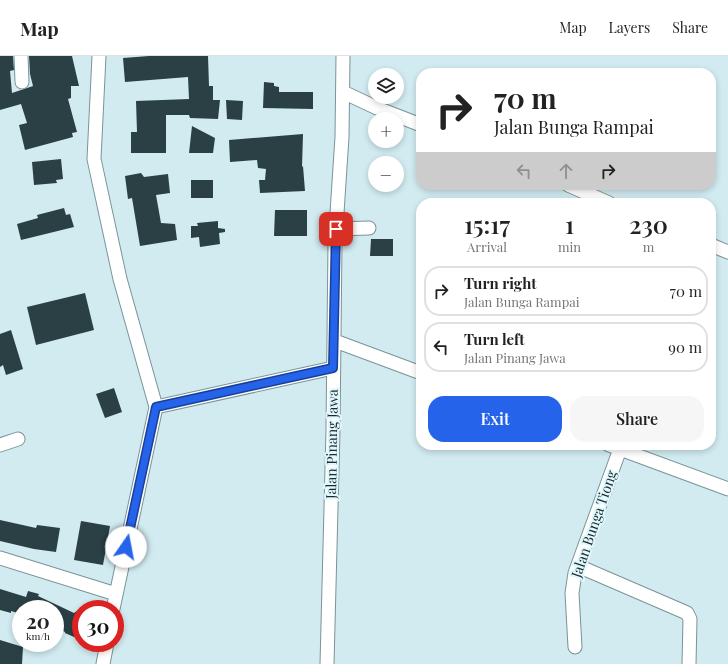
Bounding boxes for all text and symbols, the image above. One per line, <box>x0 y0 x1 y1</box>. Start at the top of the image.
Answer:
text: Map <box>20 15 59 41</box>
text: Map <box>559 18 587 37</box>
text: Layers <box>609 18 650 37</box>
text: Share <box>672 18 708 37</box>
map controls <box>368 68 404 192</box>
button: layers <box>368 68 404 104</box>
text: 70 m <box>494 79 557 116</box>
icon: right <box>428 84 480 136</box>
button: + <box>368 112 404 148</box>
text: Jalan Bunga Rampai <box>494 115 654 139</box>
button: − <box>368 156 404 192</box>
icon: left <box>513 160 535 182</box>
icon: ahead <box>555 160 577 182</box>
icon: right <box>597 160 619 182</box>
text: 15:17 <box>464 208 510 240</box>
text: 1 <box>565 208 574 240</box>
text: 230 <box>629 208 668 240</box>
pin <box>319 212 353 246</box>
icon: arrive <box>325 218 347 240</box>
text: Arrival <box>467 238 507 255</box>
text: min <box>558 238 581 255</box>
text: m <box>643 238 654 255</box>
text: Turn right <box>464 273 537 293</box>
icon: right <box>430 280 452 302</box>
text: 70 m <box>670 281 702 301</box>
text: Jalan Bunga Rampai <box>464 293 579 310</box>
text: Turn left <box>464 329 525 349</box>
icon: left <box>430 336 452 358</box>
text: 90 m <box>668 337 702 357</box>
text: Jalan Pinang Jawa <box>464 349 566 366</box>
street label: Jalan Pinang Jawa <box>321 389 342 500</box>
button: Exit <box>428 396 562 442</box>
button: Share <box>570 396 704 442</box>
street label: Jalan Bunga Tiong <box>566 467 621 581</box>
position arrow <box>105 526 147 568</box>
speed limit sign: 30 <box>72 600 124 652</box>
text: 20 <box>26 607 50 634</box>
text: km/h <box>26 629 50 643</box>

